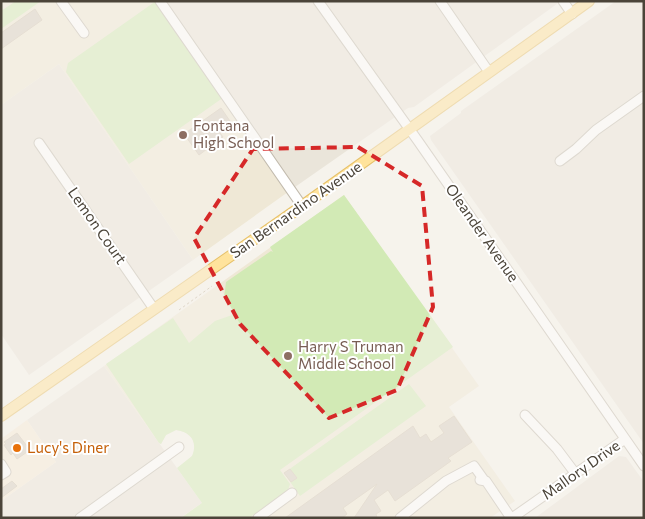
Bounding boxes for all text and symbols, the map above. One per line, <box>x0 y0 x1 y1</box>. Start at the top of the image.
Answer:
place label: Fontana High School <box>193 116 274 151</box>
marker: Fontana High School <box>177 129 189 141</box>
street label: San Bernardino Avenue <box>226 157 365 262</box>
street label: Oleander Avenue <box>442 180 523 285</box>
street label: Lemon Court <box>65 183 131 267</box>
place label: Harry S Truman Middle School <box>298 337 404 372</box>
marker: Harry S Truman Middle School <box>282 350 294 362</box>
street label: Mallory Drive <box>538 436 623 503</box>
place label: Lucy's Diner <box>27 438 109 456</box>
marker: Lucy's Diner <box>11 442 23 454</box>

